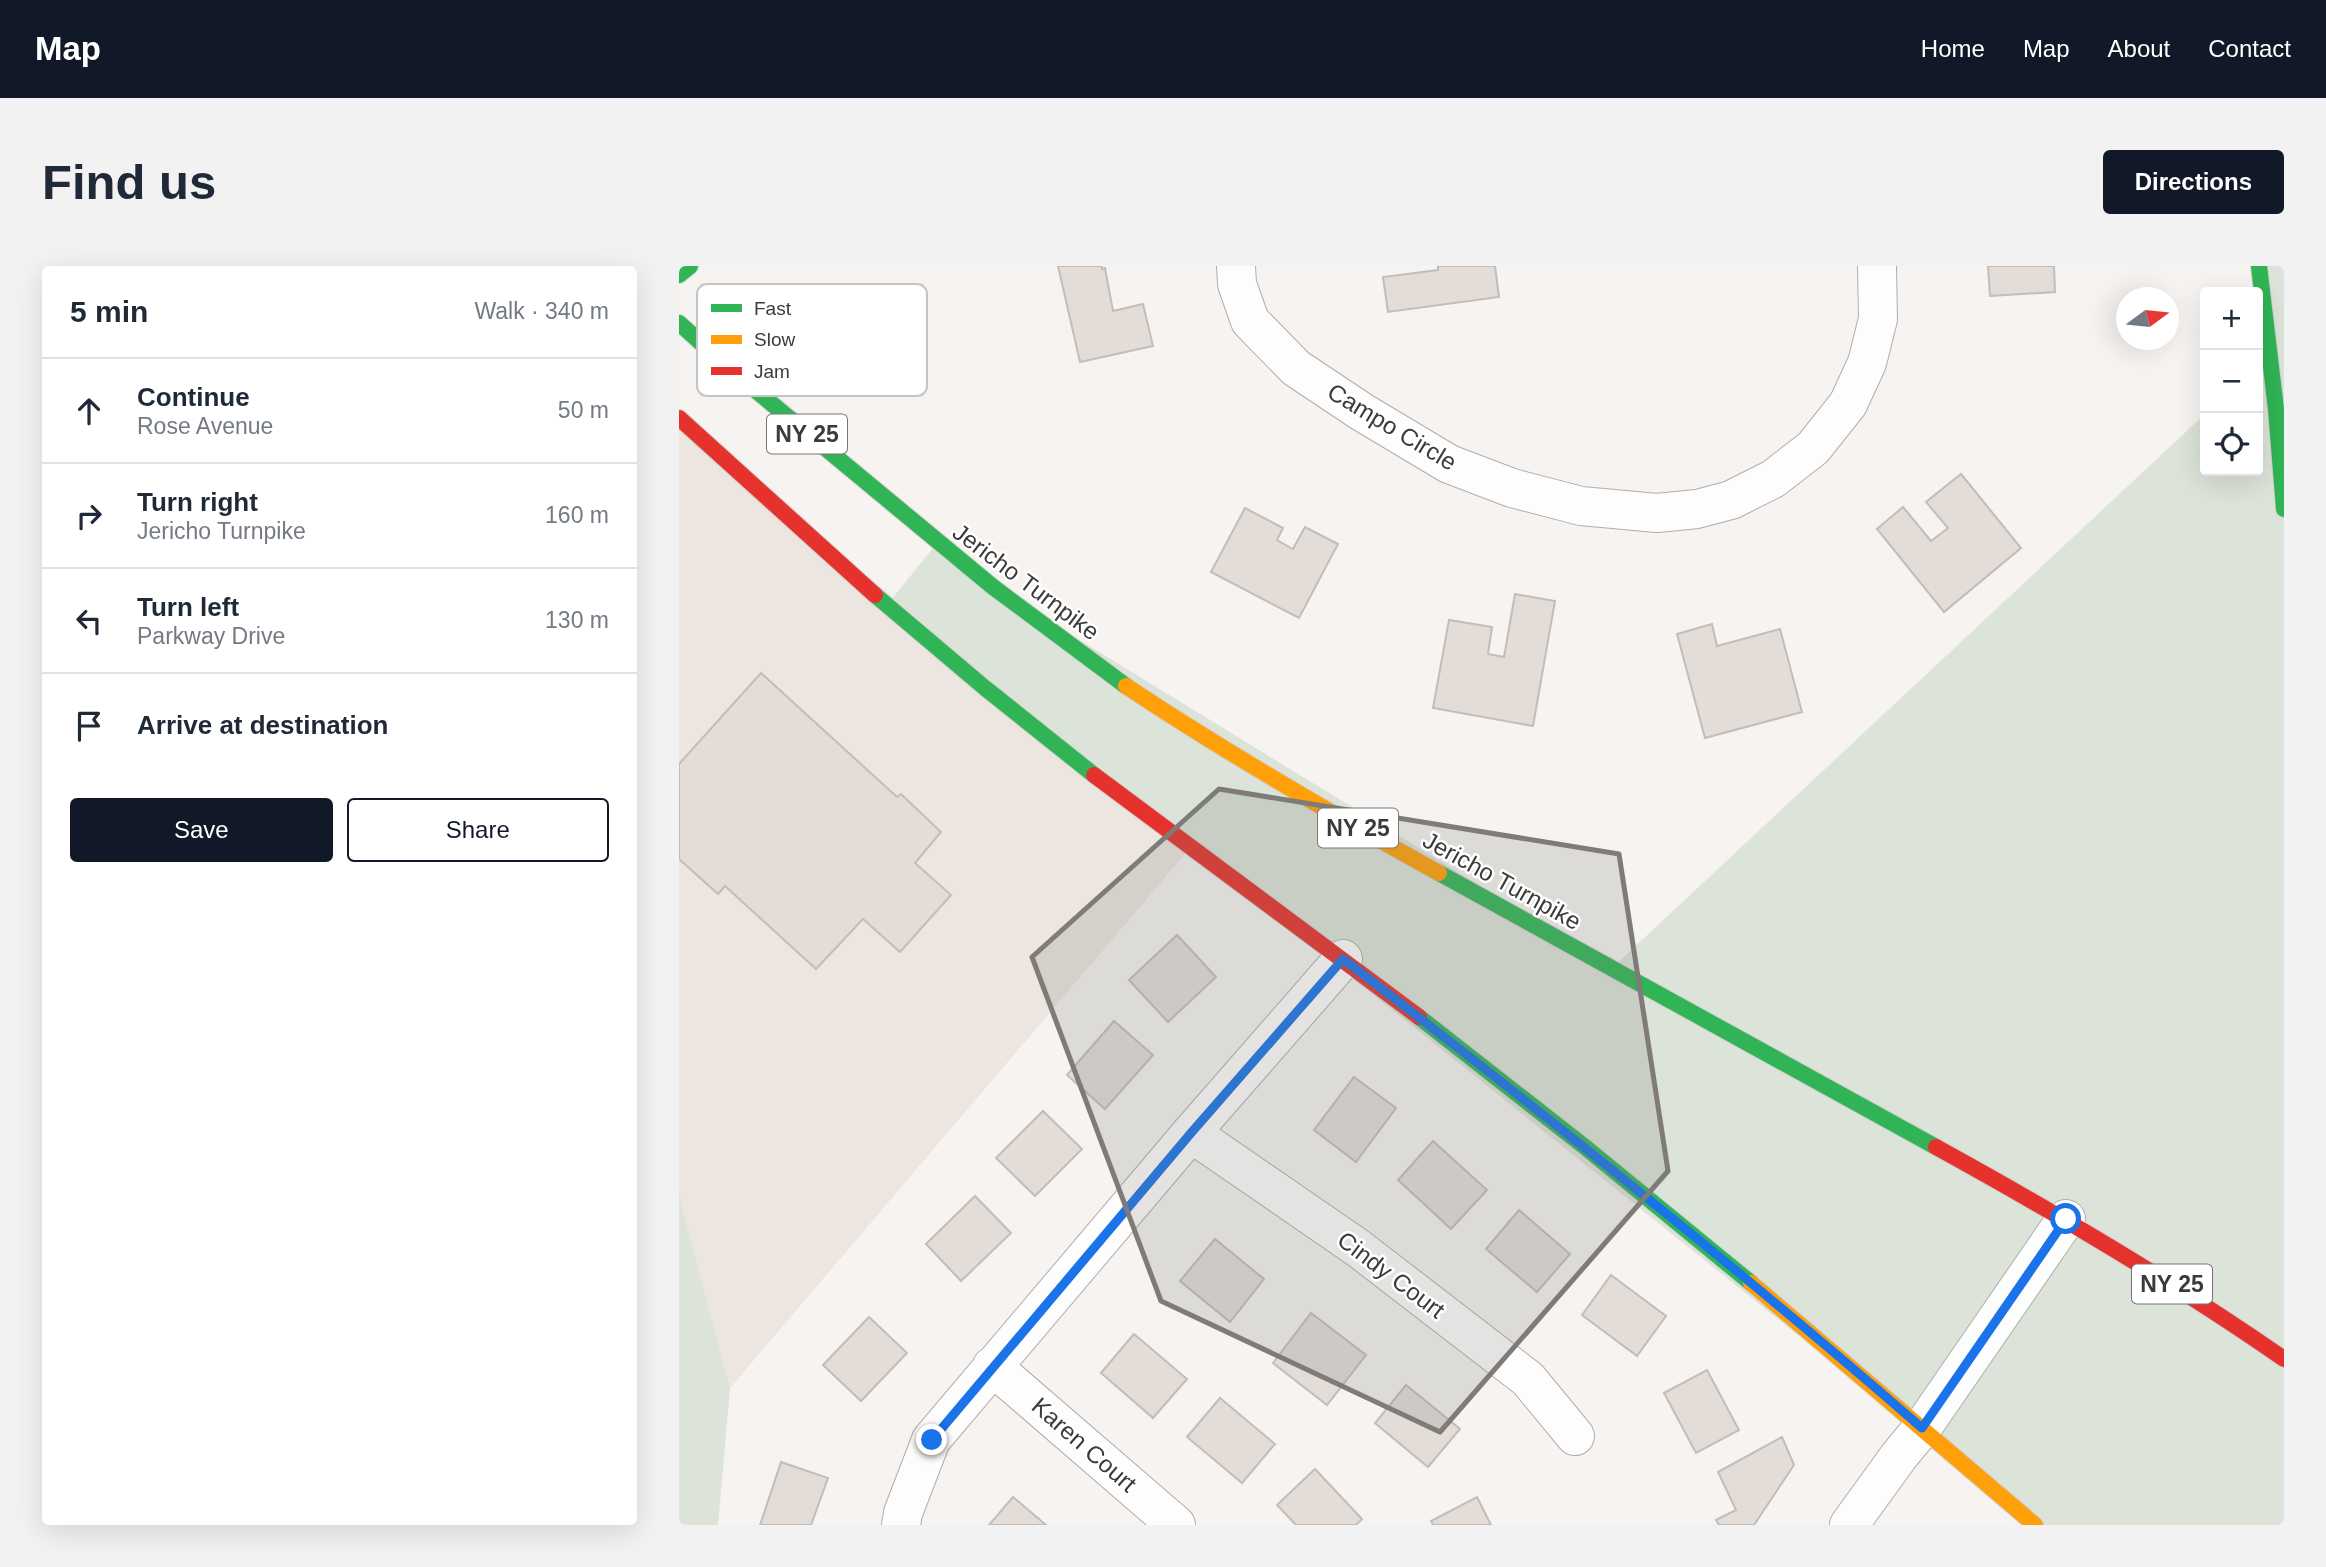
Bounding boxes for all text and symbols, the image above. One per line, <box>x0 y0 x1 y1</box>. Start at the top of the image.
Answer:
text: Map <box>35 30 101 67</box>
text: Home <box>1921 35 1985 62</box>
text: Map <box>2023 35 2070 62</box>
text: About <box>2108 35 2170 62</box>
text: Contact <box>2208 35 2291 62</box>
button: Directions <box>2103 150 2284 214</box>
text: Find us <box>42 155 216 209</box>
legend <box>697 284 927 396</box>
north arrow <box>2116 287 2179 350</box>
map controls <box>2200 287 2263 476</box>
button: + <box>2200 287 2263 350</box>
text: 5 min <box>70 295 148 328</box>
text: Walk · 340 m <box>474 298 609 324</box>
text: Fast <box>754 298 792 319</box>
text: Slow <box>754 329 795 350</box>
button: − <box>2200 350 2263 413</box>
text: Jam <box>754 361 790 382</box>
street label: Campo Circle <box>1323 378 1462 476</box>
text: Continue <box>137 382 250 412</box>
icon: ahead <box>70 392 108 430</box>
text: 50 m <box>558 397 609 423</box>
text: Rose Avenue <box>137 413 273 439</box>
button: locate <box>2200 413 2263 476</box>
road number: NY 25 <box>767 414 847 454</box>
text: Turn right <box>137 487 258 517</box>
icon: right <box>70 497 108 535</box>
text: 160 m <box>545 502 609 528</box>
text: Jericho Turnpike <box>137 518 306 544</box>
street label: Jericho Turnpike <box>948 518 1105 645</box>
text: Turn left <box>137 592 239 622</box>
icon: left <box>70 602 108 640</box>
text: 130 m <box>545 607 609 633</box>
text: Parkway Drive <box>137 623 285 649</box>
icon: arrive <box>70 707 108 745</box>
text: Arrive at destination <box>137 710 388 740</box>
button: Save <box>70 798 333 862</box>
button: Share <box>347 798 609 862</box>
road number: NY 25 <box>1318 808 1398 848</box>
street label: Jericho Turnpike <box>1419 826 1586 935</box>
route start <box>2050 1203 2081 1234</box>
street label: Cindy Court <box>1333 1226 1450 1324</box>
road number: NY 25 <box>2132 1264 2212 1303</box>
street label: Karen Court <box>1027 1392 1142 1497</box>
route end <box>916 1424 947 1455</box>

